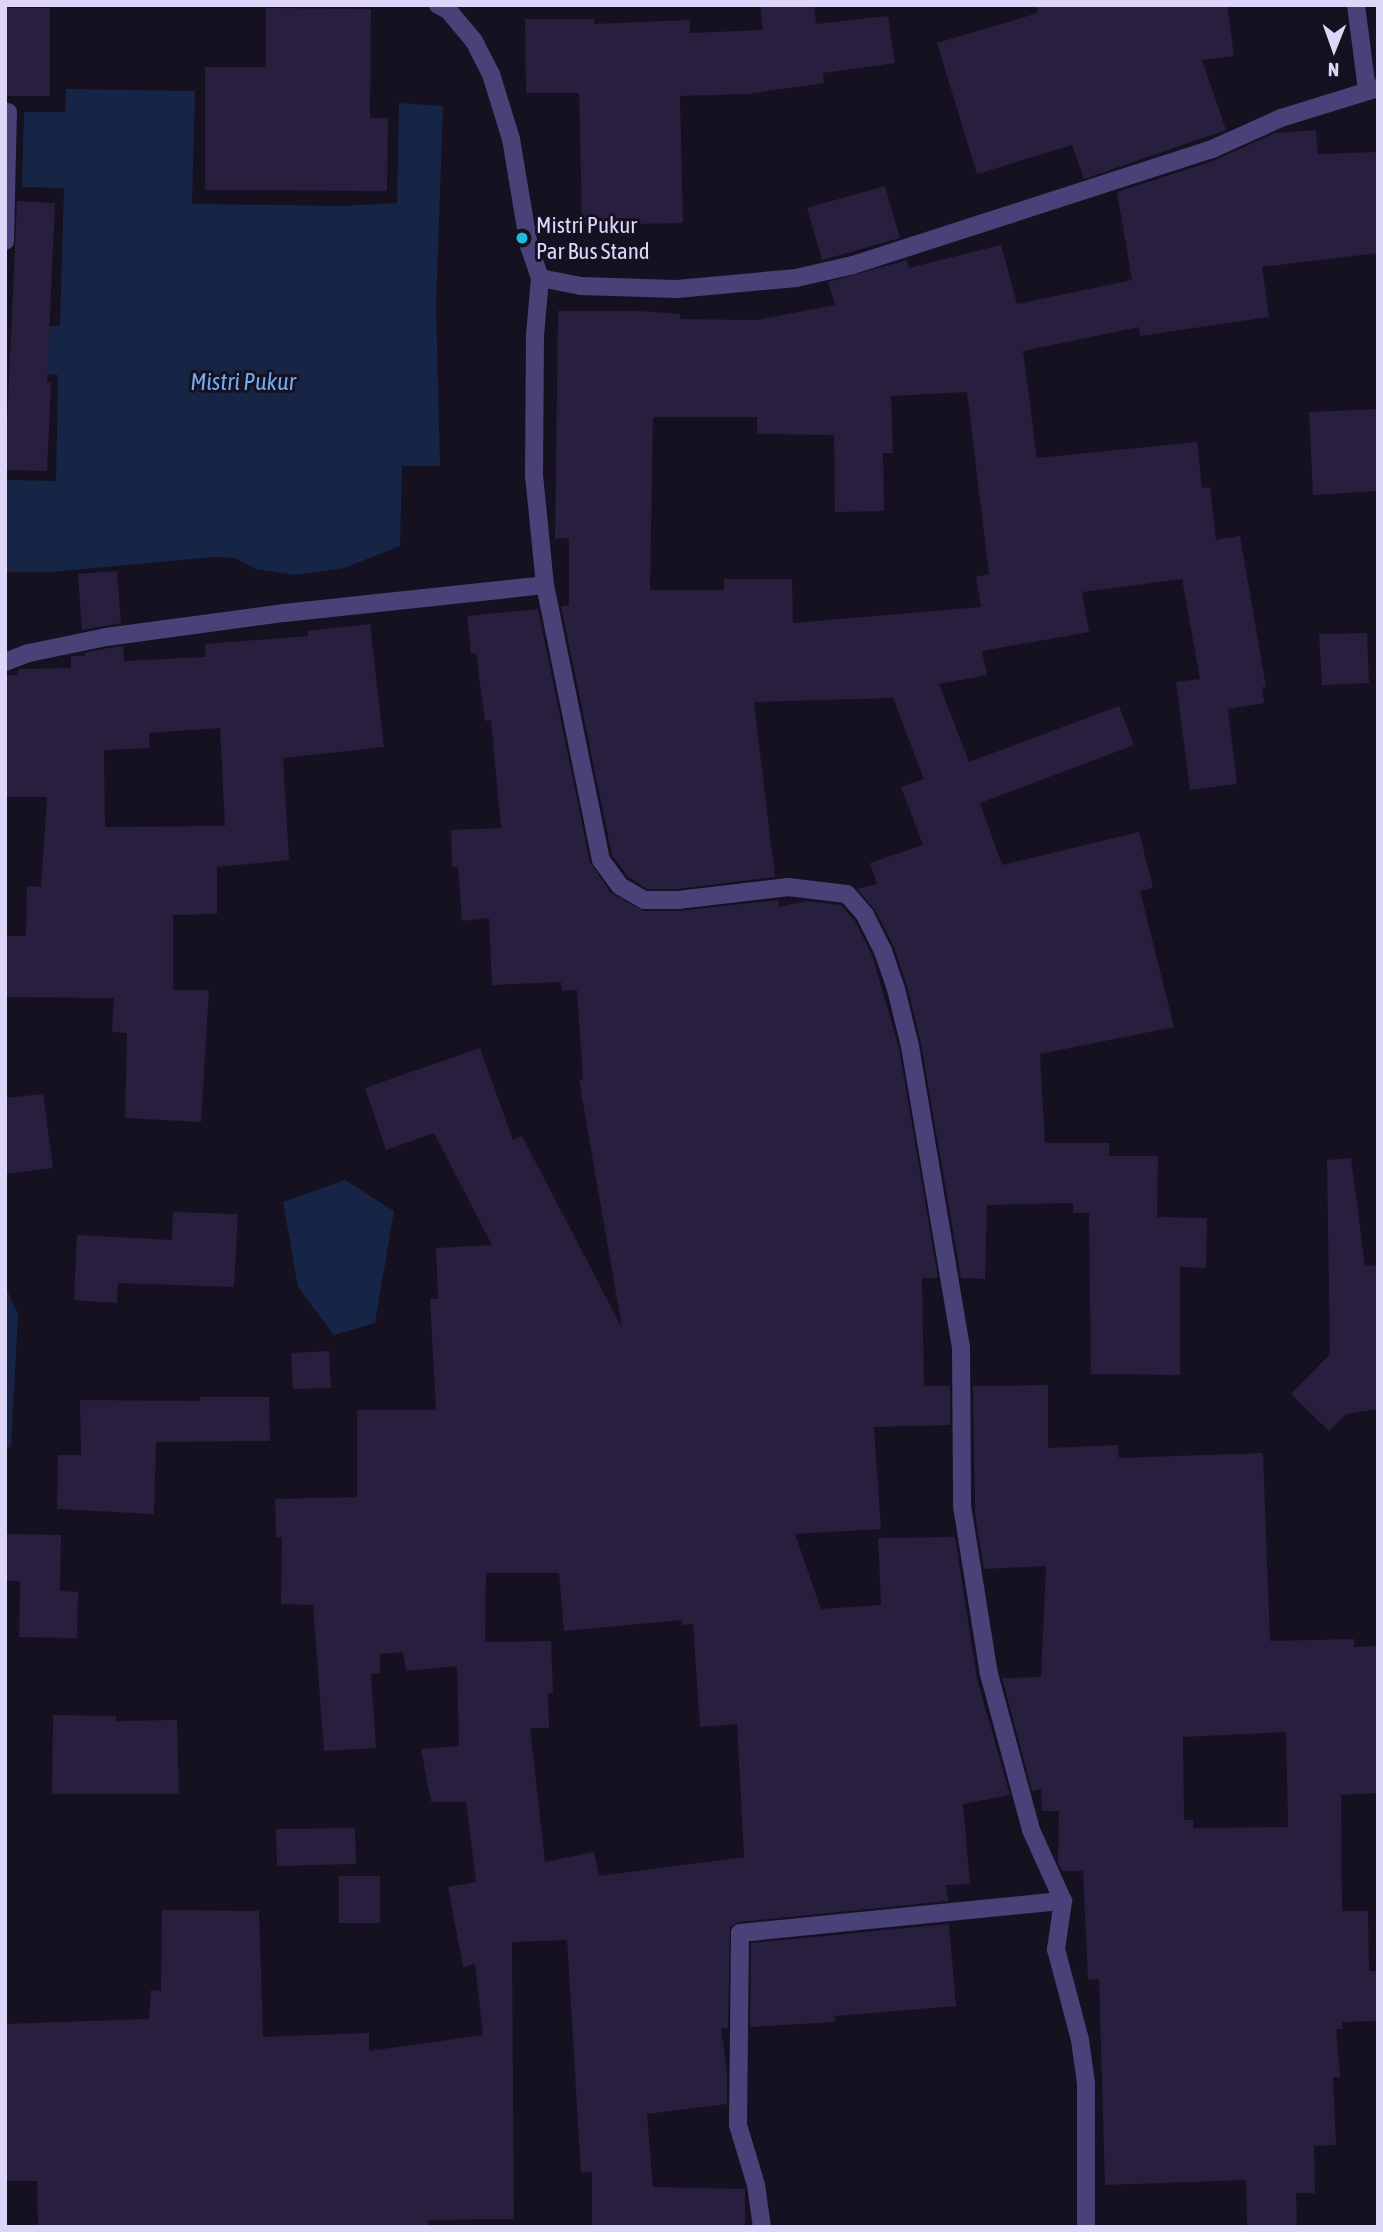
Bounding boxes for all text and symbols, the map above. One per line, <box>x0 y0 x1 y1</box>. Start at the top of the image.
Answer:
north arrow <box>1299 14 1369 84</box>
text: N <box>1328 59 1339 81</box>
place label: Mistri Pukur Par Bus Stand <box>536 211 650 265</box>
marker: Mistri Pukur Par Bus Stand <box>514 230 530 246</box>
water label: Mistri Pukur <box>190 368 296 396</box>

